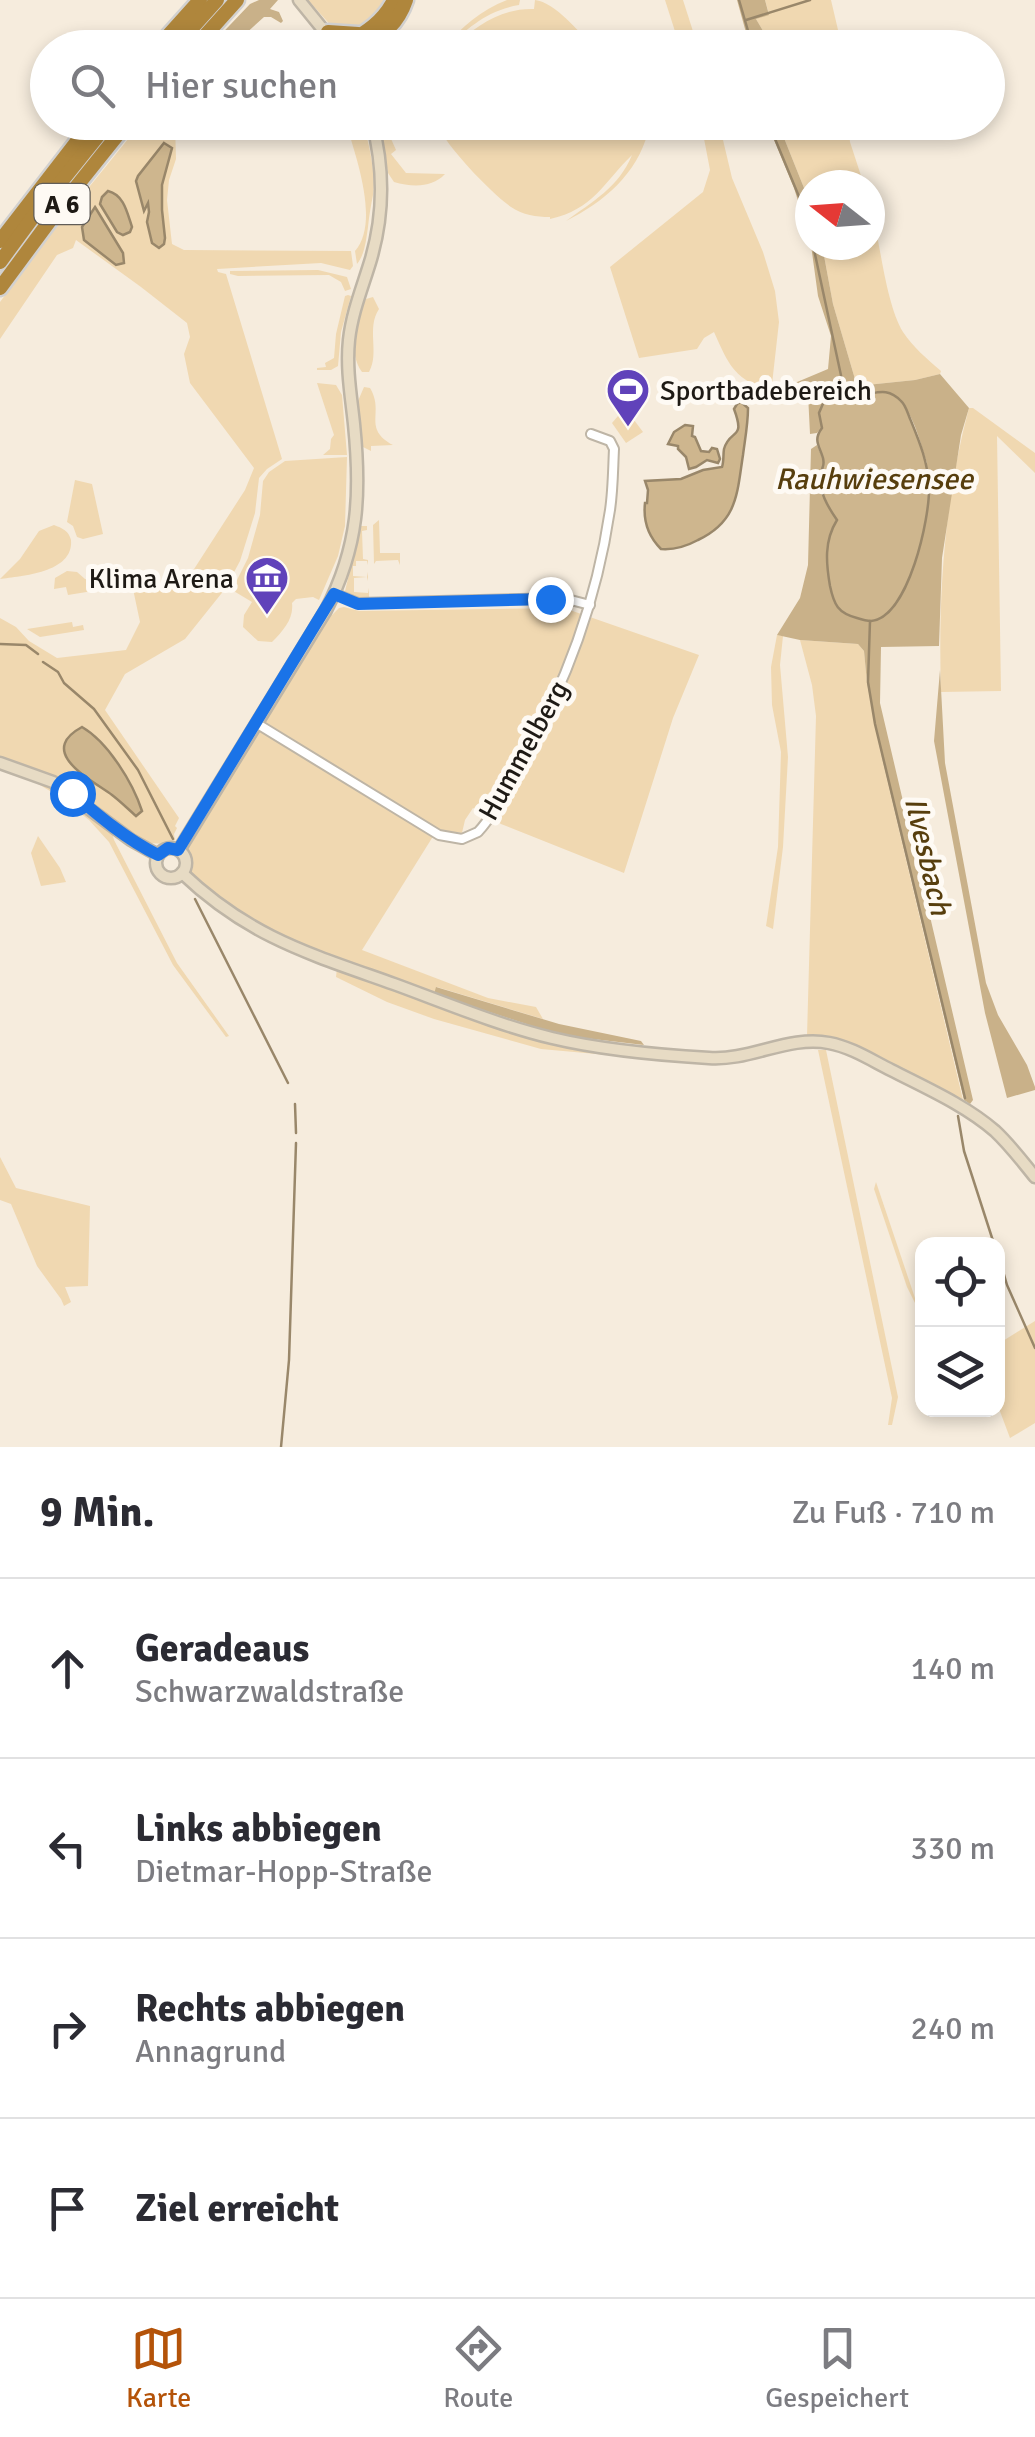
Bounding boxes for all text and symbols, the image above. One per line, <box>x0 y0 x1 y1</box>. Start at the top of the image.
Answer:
search box <box>30 30 1005 140</box>
icon: search <box>65 58 120 113</box>
text: Hier suchen <box>145 62 338 109</box>
north arrow <box>795 170 885 260</box>
road number: A 6 <box>34 184 90 224</box>
sports icon: Sportbadebereich <box>605 367 651 428</box>
place label: Sportbadebereich <box>660 374 872 408</box>
water label: Rauhwiesensee <box>775 461 975 498</box>
museum icon: Klima Arena <box>244 555 290 616</box>
place label: Klima Arena <box>89 562 234 596</box>
route end <box>528 577 574 623</box>
street label: Hummelberg <box>472 675 576 826</box>
route start <box>50 771 96 817</box>
water label: Ilvesbach <box>896 793 959 919</box>
map controls <box>915 1237 1005 1417</box>
button: locate <box>915 1237 1005 1327</box>
button: layers <box>915 1327 1005 1417</box>
text: 9 Min. <box>40 1487 154 1538</box>
text: Zu Fuß · 710 m <box>792 1493 995 1532</box>
text: Geradeaus <box>135 1625 309 1672</box>
icon: ahead <box>40 1641 95 1696</box>
text: 140 m <box>911 1649 995 1688</box>
text: Schwarzwaldstraße <box>135 1672 404 1711</box>
text: Links abbiegen <box>135 1805 382 1852</box>
icon: left <box>40 1821 95 1876</box>
text: 330 m <box>911 1829 995 1868</box>
text: Dietmar-Hopp-Straße <box>135 1852 433 1891</box>
text: Rechts abbiegen <box>135 1985 405 2032</box>
icon: right <box>40 2001 95 2056</box>
text: 240 m <box>911 2009 995 2048</box>
text: Annagrund <box>135 2032 286 2071</box>
icon: arrive <box>40 2181 95 2236</box>
text: Ziel erreicht <box>135 2185 339 2232</box>
tab: Karte <box>126 2321 191 2415</box>
tab: Route <box>443 2321 513 2415</box>
tab: Gespeichert <box>765 2321 909 2415</box>

